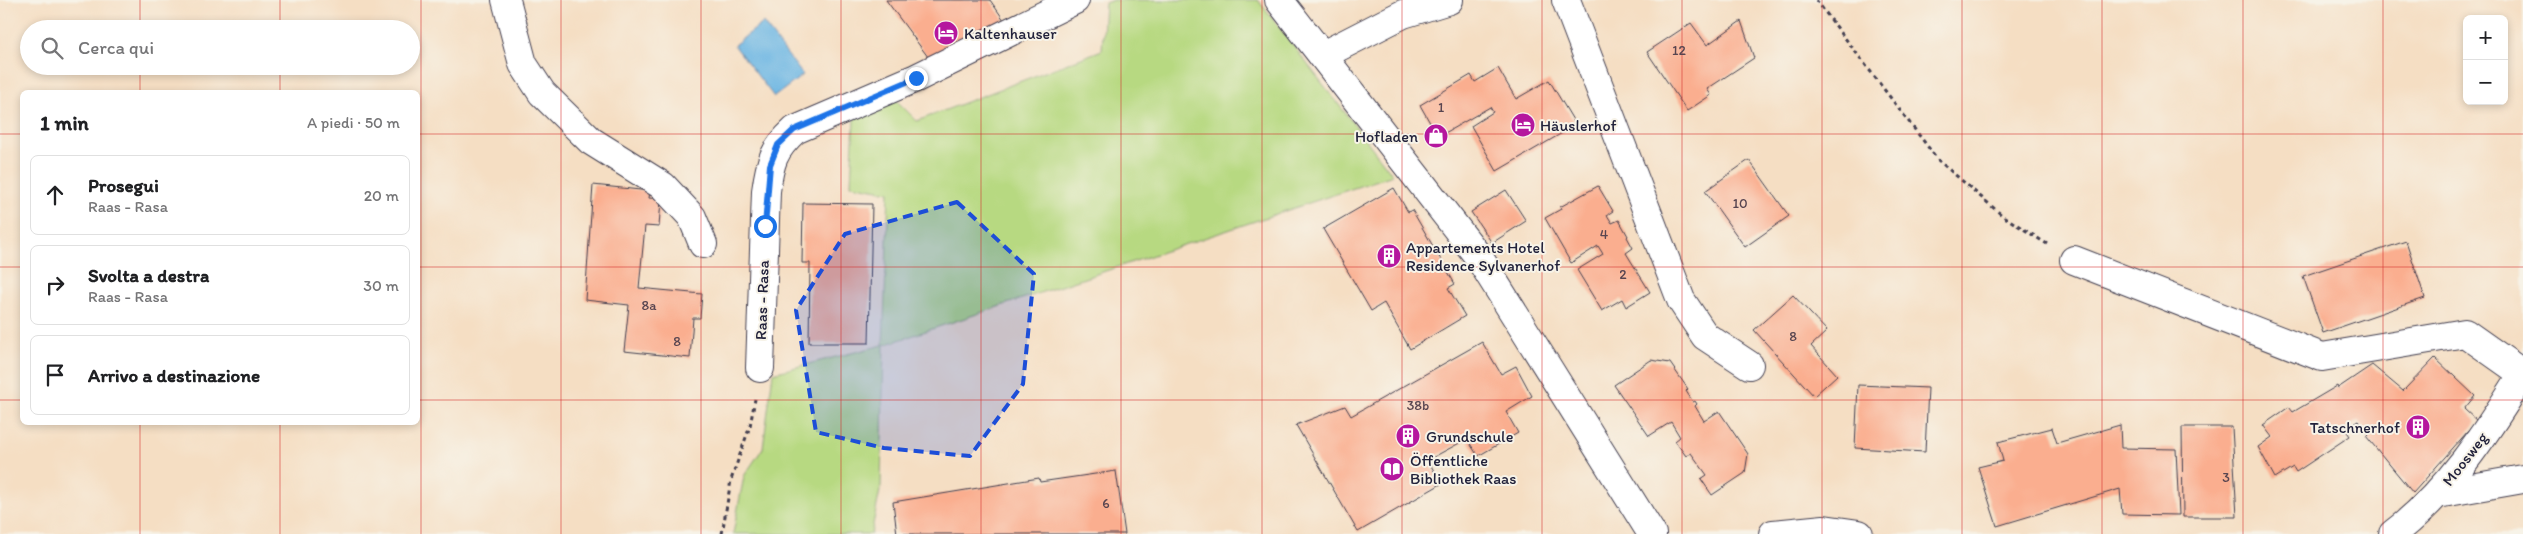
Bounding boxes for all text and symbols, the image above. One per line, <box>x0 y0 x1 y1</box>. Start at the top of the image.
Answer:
map controls <box>2463 15 2508 105</box>
button: + <box>2463 15 2508 60</box>
search box <box>20 20 420 75</box>
hotel icon: Kaltenhauser <box>933 20 959 46</box>
place label: Kaltenhauser <box>964 24 1057 43</box>
icon: search <box>38 34 66 62</box>
text: Cerca qui <box>78 36 154 59</box>
house number: 12 <box>1672 42 1687 59</box>
button: − <box>2463 60 2508 105</box>
route end <box>905 67 928 90</box>
house number: 1 <box>1438 99 1445 116</box>
text: 1 min <box>40 110 89 135</box>
hotel icon: Häuslerhof <box>1510 112 1536 138</box>
text: A piedi · 50 m <box>307 113 400 132</box>
place label: Häuslerhof <box>1540 116 1617 135</box>
shop icon: Hofladen <box>1423 123 1449 149</box>
place label: Hofladen <box>1355 127 1418 146</box>
text: Prosegui <box>88 174 159 197</box>
icon: ahead <box>41 181 69 209</box>
text: 20 m <box>364 186 399 205</box>
house number: 10 <box>1732 195 1748 212</box>
text: Raas - Rasa <box>88 197 168 216</box>
route start <box>754 215 777 238</box>
house number: 4 <box>1600 226 1609 243</box>
place label: Appartements Hotel Residence Sylvanerhof <box>1406 238 1560 275</box>
building icon: Appartements Hotel Residence Sylvanerhof <box>1376 243 1402 269</box>
street label: Raas - Rasa <box>751 259 773 340</box>
text: Svolta a destra <box>88 264 209 287</box>
house number: 2 <box>1619 266 1627 283</box>
icon: right <box>41 271 69 299</box>
text: 30 m <box>363 276 399 295</box>
text: Raas - Rasa <box>88 287 168 306</box>
house number: 8a <box>642 297 657 314</box>
house number: 8 <box>1789 328 1797 345</box>
house number: 8 <box>673 333 681 350</box>
icon: arrive <box>41 361 69 389</box>
text: Arrivo a destinazione <box>88 364 260 387</box>
house number: 38b <box>1407 397 1429 414</box>
building icon: Tatschnerhof <box>2405 414 2431 440</box>
place label: Tatschnerhof <box>2310 418 2400 437</box>
building icon: Grundschule <box>1395 423 1421 449</box>
place label: Grundschule <box>1426 427 1514 446</box>
street label: Moosweg <box>2438 428 2492 490</box>
place label: Öffentliche Bibliothek Raas <box>1410 451 1517 488</box>
library icon: Öffentliche Bibliothek Raas <box>1379 456 1405 482</box>
house number: 3 <box>2222 469 2230 486</box>
house number: 6 <box>1102 495 1110 512</box>

